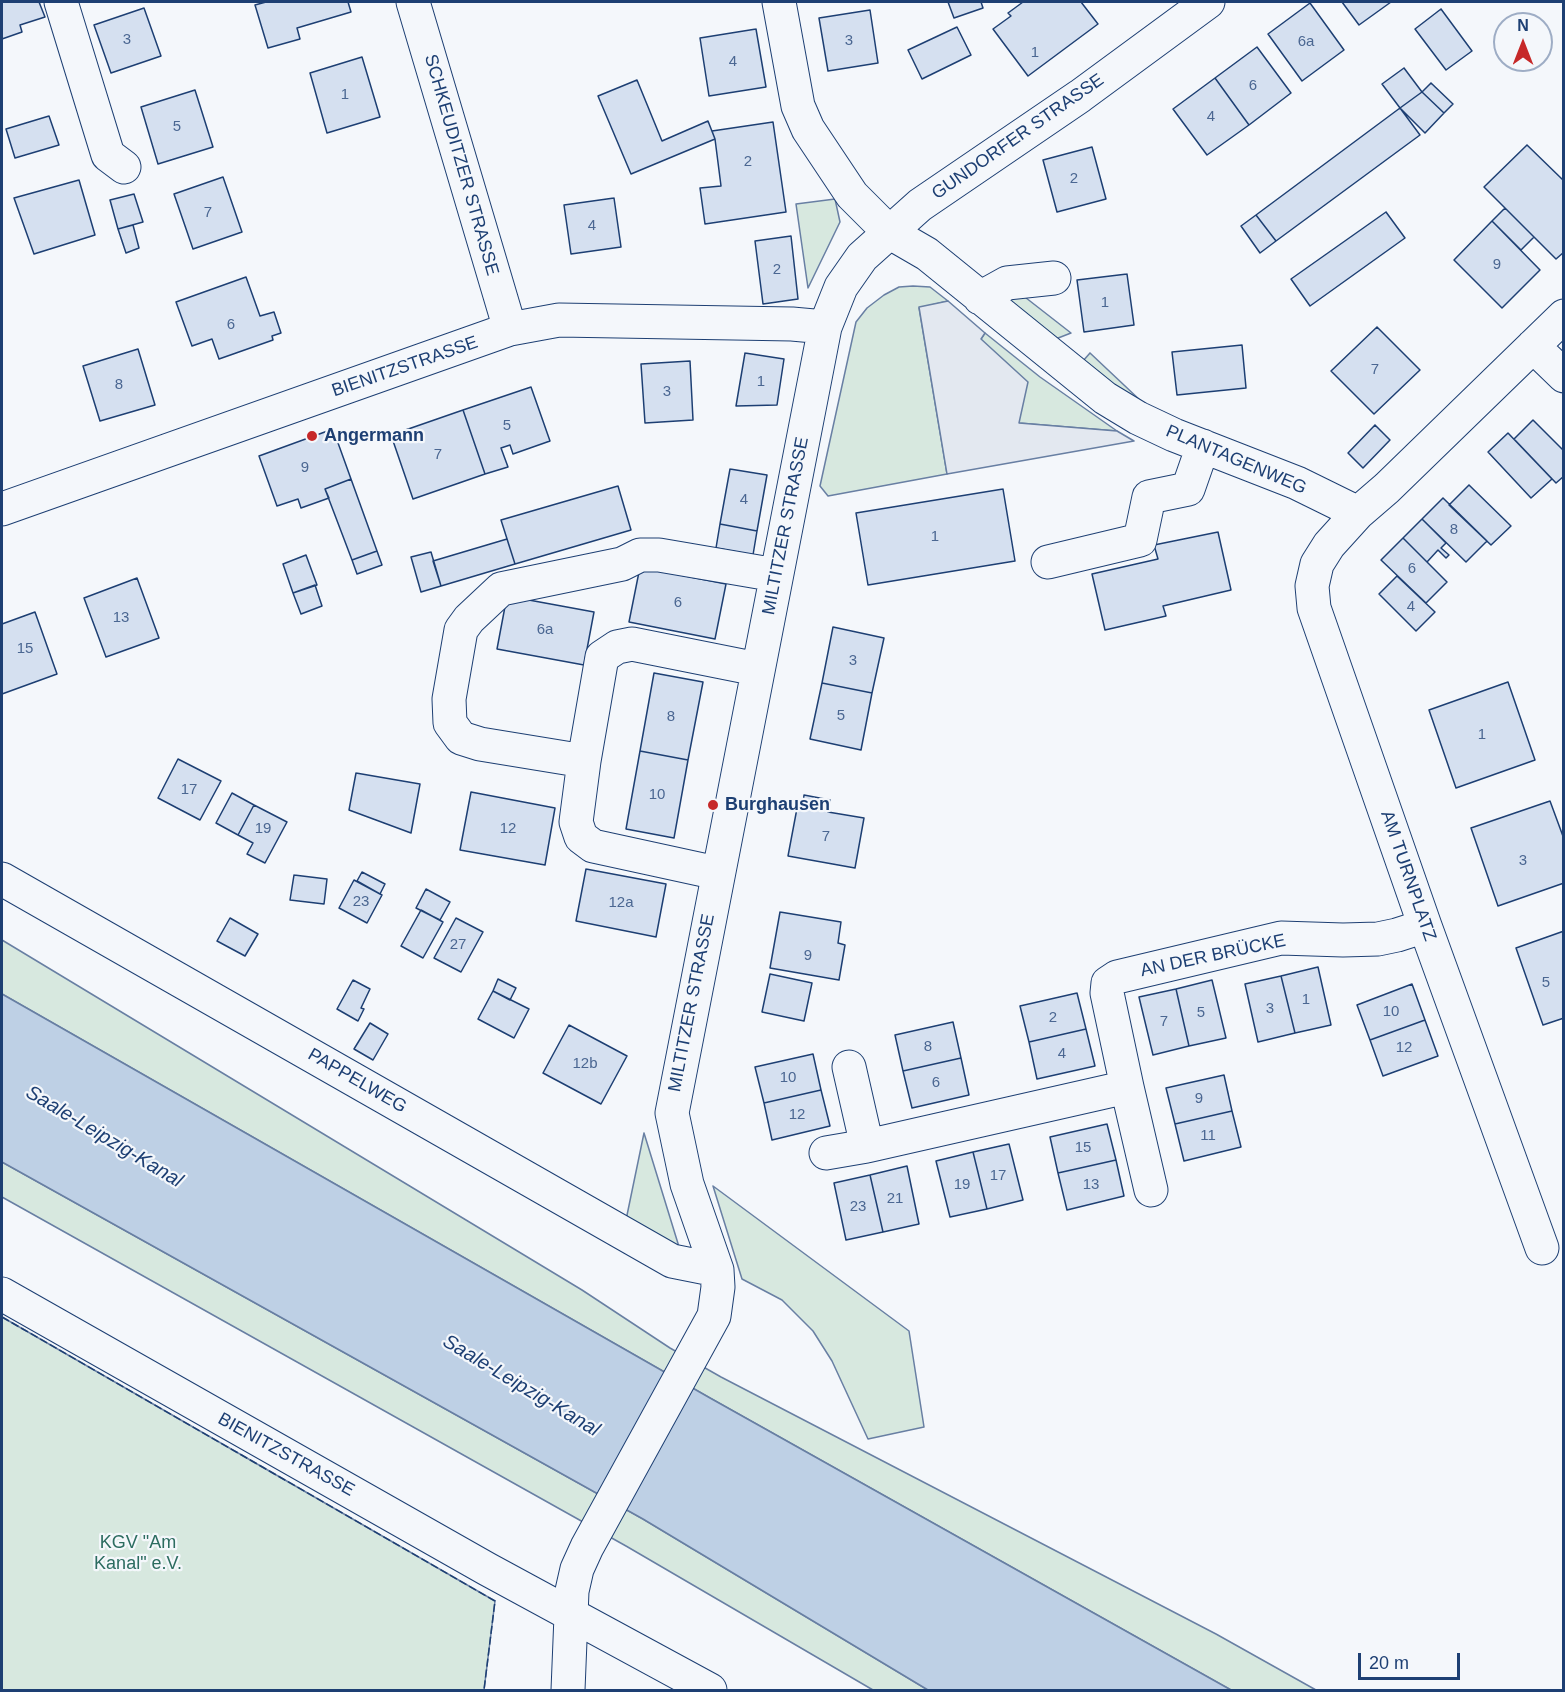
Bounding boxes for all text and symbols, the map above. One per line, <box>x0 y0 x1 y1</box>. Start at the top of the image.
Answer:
north arrow <box>1493 12 1553 72</box>
text: N <box>1517 17 1529 34</box>
house number: 3 <box>123 31 131 49</box>
house number: 3 <box>845 32 853 50</box>
house number: 6a <box>1298 33 1314 51</box>
house number: 1 <box>1031 44 1039 62</box>
street label: SCHKEUDITZER STRASSE <box>419 52 503 278</box>
house number: 4 <box>729 53 737 71</box>
street label: GUNDORFER STRASSE <box>928 69 1108 205</box>
house number: 6 <box>1249 77 1257 95</box>
house number: 1 <box>341 86 349 104</box>
house number: 4 <box>1207 108 1215 126</box>
house number: 5 <box>173 118 181 136</box>
house number: 2 <box>744 153 752 171</box>
house number: 2 <box>1070 170 1078 188</box>
house number: 7 <box>204 204 212 222</box>
house number: 4 <box>588 217 596 235</box>
house number: 9 <box>1493 256 1501 274</box>
house number: 2 <box>773 261 781 279</box>
house number: 1 <box>1101 294 1109 312</box>
house number: 6 <box>227 316 235 334</box>
street label: BIENITZSTRASSE <box>329 332 481 402</box>
house number: 7 <box>1371 361 1379 379</box>
house number: 1 <box>757 373 765 391</box>
house number: 8 <box>115 376 123 394</box>
house number: 3 <box>663 383 671 401</box>
house number: 5 <box>503 417 511 435</box>
street label: PLANTAGENWEG <box>1162 421 1310 499</box>
place label: Angermann <box>324 425 424 447</box>
marker: Angermann <box>305 429 319 443</box>
street label: MILTITZER STRASSE <box>758 435 814 617</box>
house number: 7 <box>434 446 442 464</box>
house number: 9 <box>301 459 309 477</box>
house number: 4 <box>740 491 748 509</box>
house number: 8 <box>1450 521 1458 539</box>
house number: 1 <box>931 528 939 546</box>
house number: 6 <box>1408 560 1416 578</box>
house number: 6 <box>674 594 682 612</box>
house number: 4 <box>1407 598 1415 616</box>
house number: 13 <box>113 609 129 627</box>
house number: 6a <box>537 621 553 639</box>
house number: 15 <box>17 640 33 658</box>
house number: 3 <box>849 652 857 670</box>
house number: 5 <box>837 707 845 725</box>
house number: 8 <box>667 708 675 726</box>
house number: 1 <box>1478 726 1486 744</box>
house number: 17 <box>181 781 197 799</box>
house number: 10 <box>649 786 665 804</box>
place label: Burghausen <box>725 794 830 816</box>
marker: Burghausen <box>706 798 720 812</box>
street label: AM TURNPLATZ <box>1376 808 1440 944</box>
house number: 19 <box>255 820 271 838</box>
house number: 12 <box>500 820 516 838</box>
house number: 7 <box>822 828 830 846</box>
house number: 3 <box>1519 852 1527 870</box>
house number: 23 <box>353 893 369 911</box>
house number: 12a <box>608 894 634 912</box>
street label: MILTITZER STRASSE <box>664 912 720 1094</box>
street label: AN DER BRÜCKE <box>1138 930 1288 982</box>
house number: 27 <box>450 936 466 954</box>
house number: 9 <box>804 947 812 965</box>
house number: 5 <box>1542 974 1550 992</box>
house number: 1 <box>1302 991 1310 1009</box>
house number: 3 <box>1266 1000 1274 1018</box>
house number: 10 <box>1383 1003 1399 1021</box>
house number: 5 <box>1197 1004 1205 1022</box>
house number: 2 <box>1049 1009 1057 1027</box>
house number: 7 <box>1160 1013 1168 1031</box>
house number: 8 <box>924 1038 932 1056</box>
house number: 12 <box>1396 1039 1412 1057</box>
street label: PAPPELWEG <box>304 1044 410 1118</box>
house number: 4 <box>1058 1045 1066 1063</box>
house number: 12b <box>572 1055 598 1073</box>
house number: 10 <box>780 1069 796 1087</box>
house number: 6 <box>932 1074 940 1092</box>
water label: Saale-Leipzig-Kanal <box>21 1081 187 1193</box>
house number: 9 <box>1195 1090 1203 1108</box>
house number: 12 <box>789 1106 805 1124</box>
house number: 11 <box>1200 1127 1216 1145</box>
house number: 15 <box>1075 1139 1091 1157</box>
house number: 17 <box>990 1167 1006 1185</box>
house number: 19 <box>954 1176 970 1194</box>
house number: 13 <box>1083 1176 1099 1194</box>
house number: 21 <box>887 1190 903 1208</box>
house number: 23 <box>850 1198 866 1216</box>
water label: Saale-Leipzig-Kanal <box>438 1330 604 1442</box>
street label: BIENITZSTRASSE <box>214 1408 358 1502</box>
park label: KGV "Am Kanal" e.V. <box>94 1532 182 1574</box>
scale bar <box>1361 1641 1463 1679</box>
text: 20 m <box>1369 1653 1409 1673</box>

